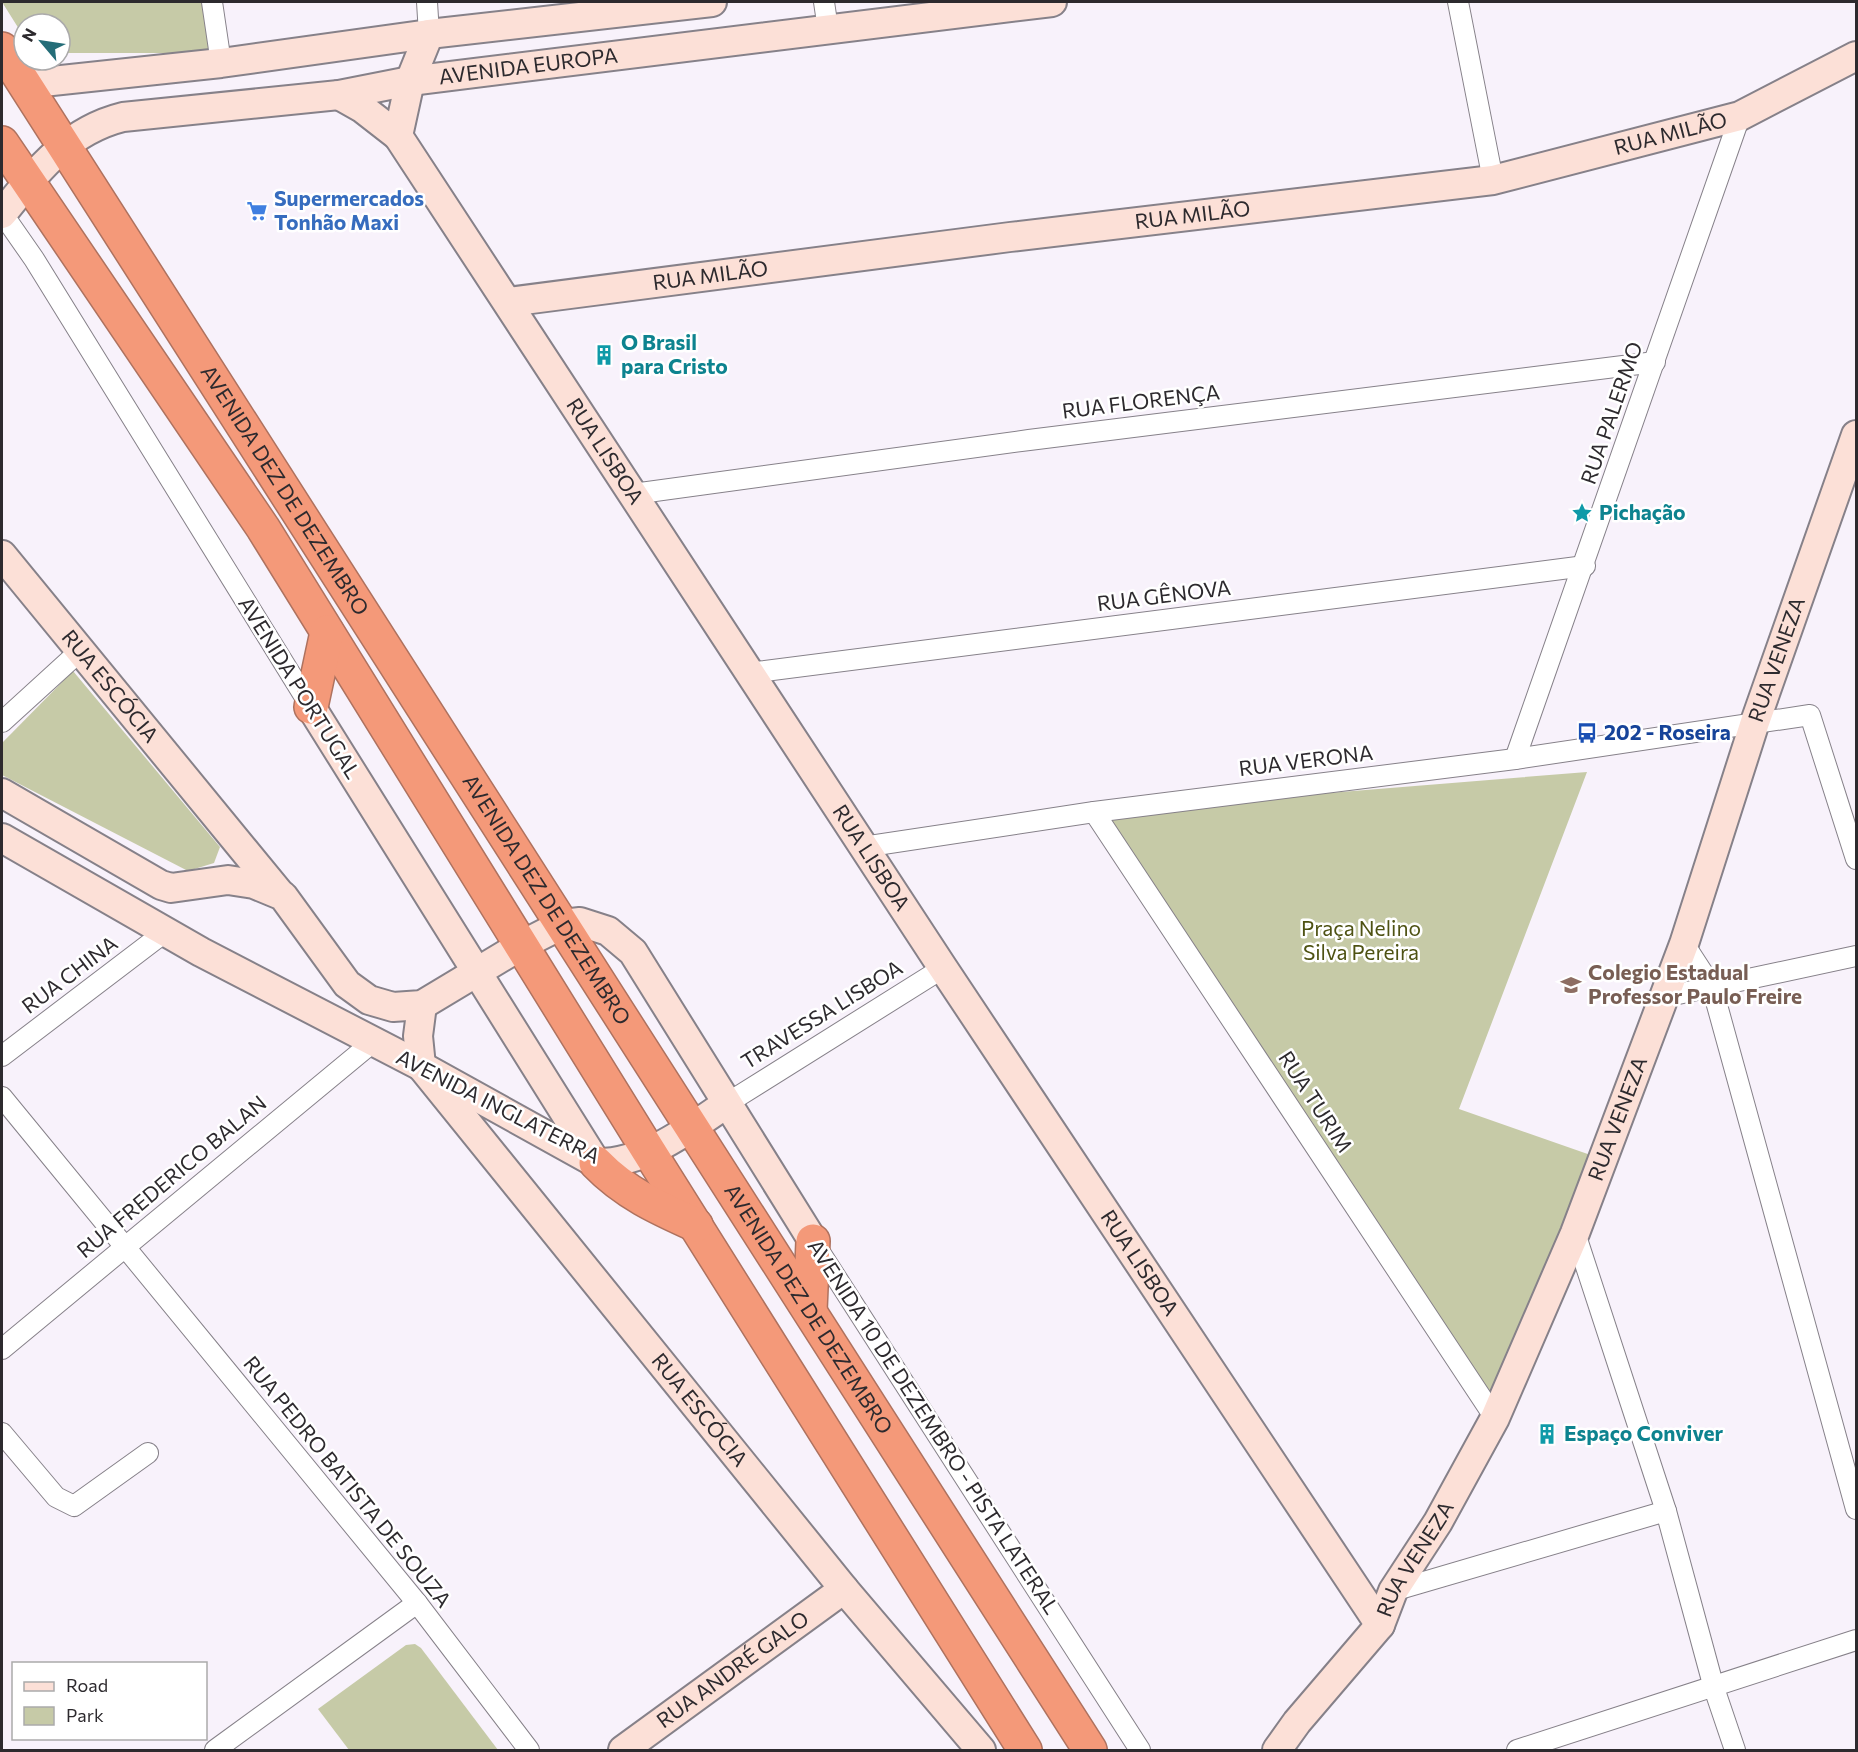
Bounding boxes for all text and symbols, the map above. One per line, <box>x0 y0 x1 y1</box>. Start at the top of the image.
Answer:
north arrow <box>12 12 72 72</box>
text: N <box>17 25 40 44</box>
street label: AVENIDA EUROPA <box>437 42 619 88</box>
street label: RUA MILÃO <box>1611 106 1729 159</box>
place label: Supermercados Tonhão Maxi <box>274 185 424 234</box>
street label: RUA MILÃO <box>1133 195 1251 233</box>
supermarket icon: Supermercados Tonhão Maxi <box>245 199 269 223</box>
street label: RUA MILÃO <box>651 254 769 294</box>
place label: O Brasil para Cristo <box>621 329 728 378</box>
street label: RUA PALERMO <box>1575 338 1647 487</box>
building icon: O Brasil para Cristo <box>592 343 616 367</box>
street label: AVENIDA DEZ DE DEZEMBRO <box>196 360 375 619</box>
street label: RUA FLORENÇA <box>1060 378 1221 423</box>
street label: RUA LISBOA <box>562 393 650 508</box>
place label: Pichação <box>1599 499 1686 524</box>
place icon: Pichação <box>1570 501 1594 525</box>
street label: RUA GÊNOVA <box>1095 574 1232 615</box>
street label: AVENIDA PORTUGAL <box>234 592 366 783</box>
street label: RUA VENEZA <box>1742 593 1809 725</box>
street label: RUA ESCÓCIA <box>58 624 164 747</box>
place label: 202 - Roseira <box>1604 719 1731 744</box>
bus stop icon: 202 - Roseira <box>1575 721 1599 745</box>
street label: RUA VERONA <box>1237 739 1374 780</box>
street label: AVENIDA DEZ DE DEZEMBRO <box>458 769 637 1029</box>
street label: RUA LISBOA <box>828 799 916 915</box>
park label: Praça Nelino Silva Pereira <box>1301 915 1421 964</box>
street label: RUA CHINA <box>16 930 122 1018</box>
street label: TRAVESSA LISBOA <box>736 954 906 1073</box>
place label: Colegio Estadual Professor Paulo Freire <box>1588 959 1802 1008</box>
school or university icon: Colegio Estadual Professor Paulo Freire <box>1559 973 1583 997</box>
street label: AVENIDA INGLATERRA <box>393 1043 605 1168</box>
street label: RUA TURIM <box>1274 1046 1358 1157</box>
street label: RUA VENEZA <box>1582 1053 1651 1184</box>
street label: RUA FREDERICO BALAN <box>71 1089 271 1262</box>
street label: AVENIDA DEZ DE DEZEMBRO <box>720 1179 899 1438</box>
street label: RUA LISBOA <box>1096 1205 1185 1320</box>
street label: AVENIDA 10 DE DEZEMBRO - PISTA LATERAL <box>803 1234 1065 1618</box>
street label: RUA ESCÓCIA <box>647 1348 754 1471</box>
street label: RUA PEDRO BATISTA DE SOUZA <box>239 1350 457 1612</box>
place label: Espaço Conviver <box>1564 1420 1723 1445</box>
building icon: Espaço Conviver <box>1535 1422 1559 1446</box>
street label: RUA VENEZA <box>1370 1496 1458 1620</box>
street label: RUA ANDRÉ GALO <box>651 1605 813 1732</box>
legend <box>12 1662 207 1740</box>
text: Road <box>66 1674 108 1696</box>
text: Park <box>66 1704 104 1726</box>

